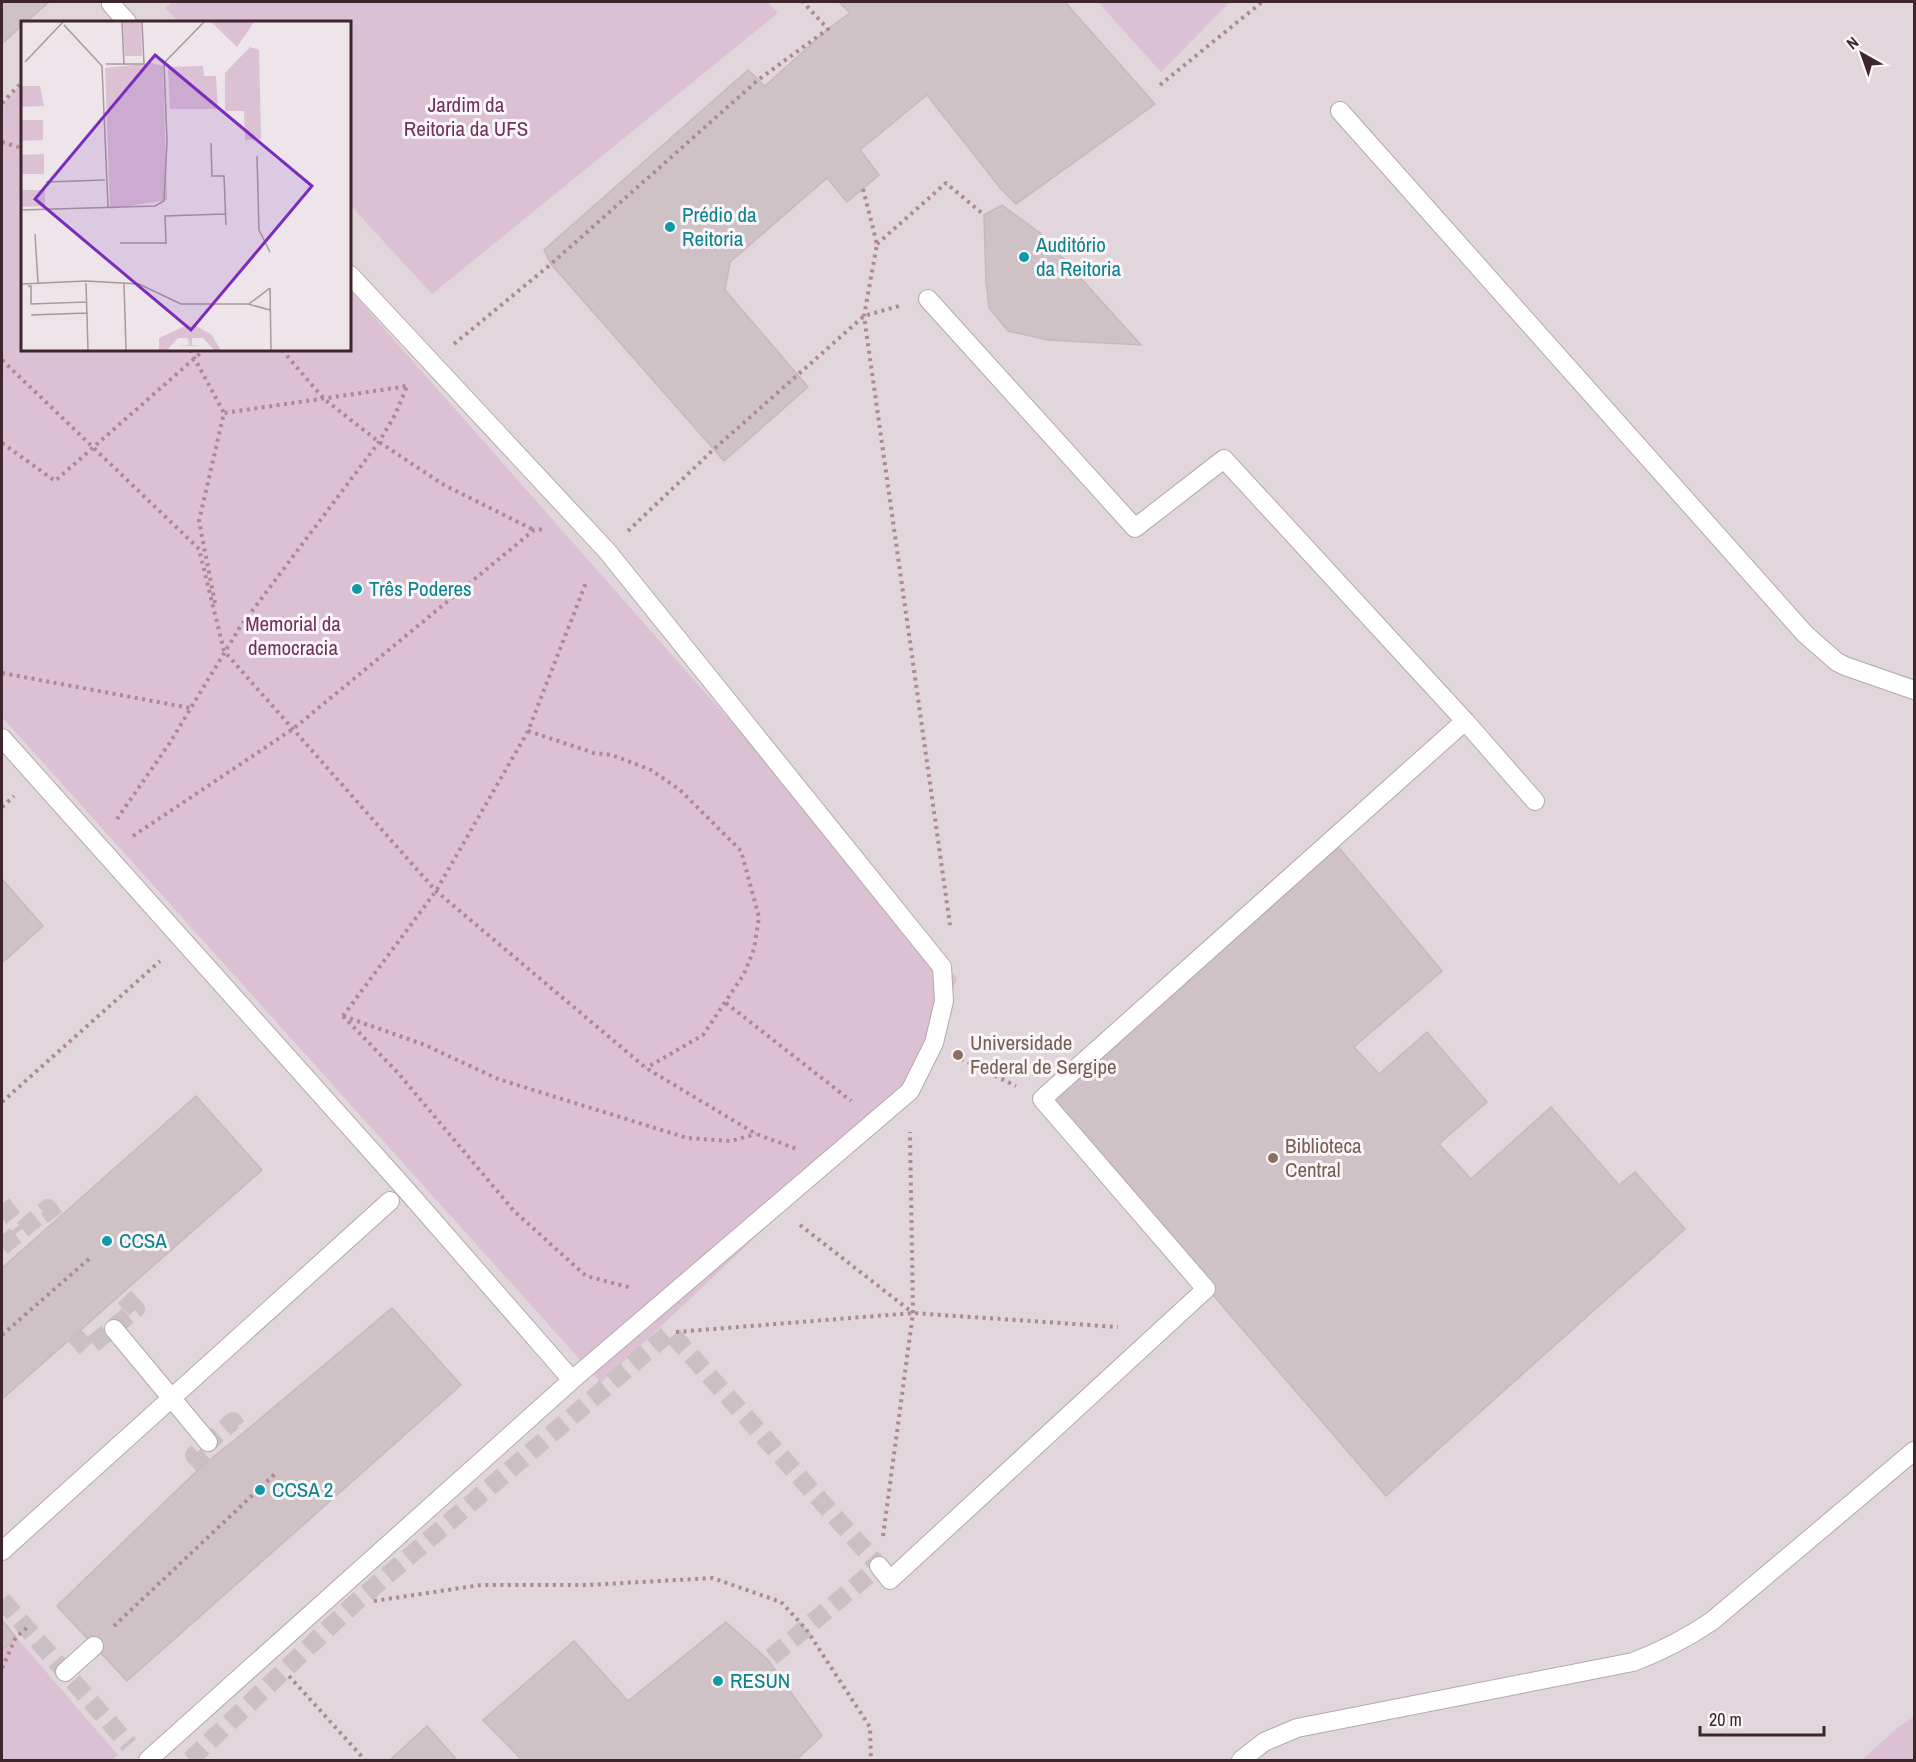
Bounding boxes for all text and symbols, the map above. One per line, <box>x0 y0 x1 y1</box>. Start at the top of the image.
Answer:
inset map <box>21 21 351 351</box>
north arrow <box>1832 24 1892 84</box>
text: N <box>1842 31 1863 54</box>
park label: Jardim da Reitoria da UFS <box>404 90 528 143</box>
place label: Prédio da Reitoria <box>682 200 757 253</box>
marker: Prédio da Reitoria <box>663 220 677 234</box>
place label: Auditório da Reitoria <box>1035 230 1122 283</box>
marker: Auditório da Reitoria <box>1017 250 1031 264</box>
place label: Três Poderes <box>369 574 472 603</box>
marker: Três Poderes <box>350 582 364 596</box>
park label: Memorial da democracia <box>245 609 341 662</box>
place label: Universidade Federal de Sergipe <box>970 1028 1117 1081</box>
marker: Universidade Federal de Sergipe <box>951 1048 965 1062</box>
place label: Biblioteca Central <box>1285 1131 1362 1184</box>
marker: Biblioteca Central <box>1266 1151 1280 1165</box>
place label: CCSA <box>119 1226 167 1255</box>
marker: CCSA <box>100 1234 114 1248</box>
place label: CCSA 2 <box>272 1475 333 1504</box>
marker: CCSA 2 <box>253 1483 267 1497</box>
place label: RESUN <box>730 1666 790 1695</box>
marker: RESUN <box>711 1674 725 1688</box>
scale bar <box>1700 1699 1824 1737</box>
text: 20 m <box>1709 1707 1742 1732</box>

